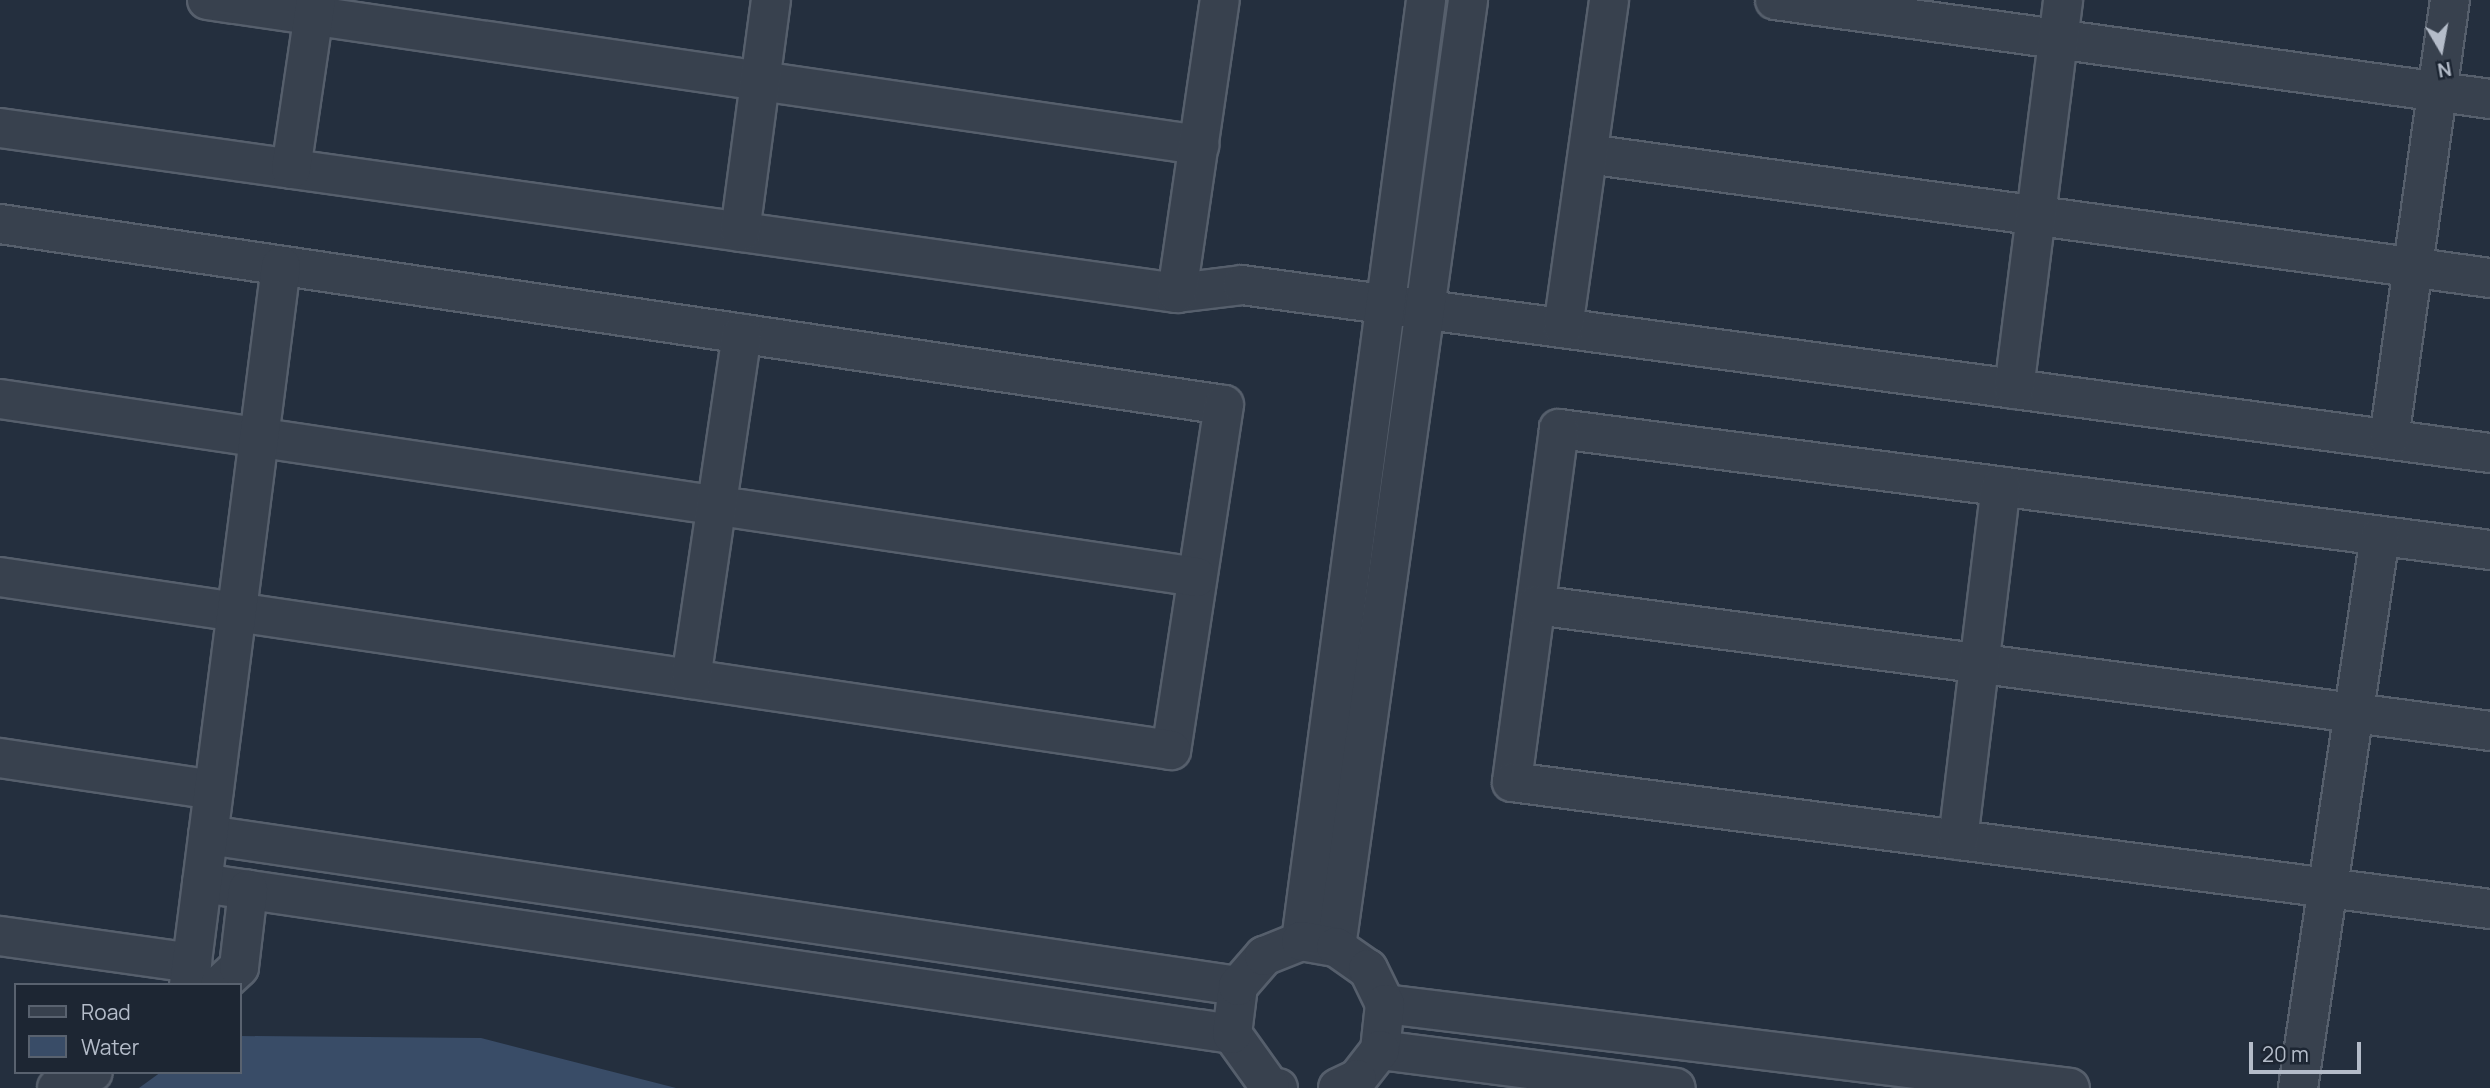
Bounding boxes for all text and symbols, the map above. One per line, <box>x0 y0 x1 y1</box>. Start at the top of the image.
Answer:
north arrow <box>2406 14 2476 84</box>
text: N <box>2436 56 2454 84</box>
legend <box>14 983 242 1074</box>
text: Road <box>81 998 131 1026</box>
scale bar <box>2252 1028 2364 1072</box>
text: Water <box>81 1033 139 1061</box>
text: 20 m <box>2262 1040 2309 1068</box>

